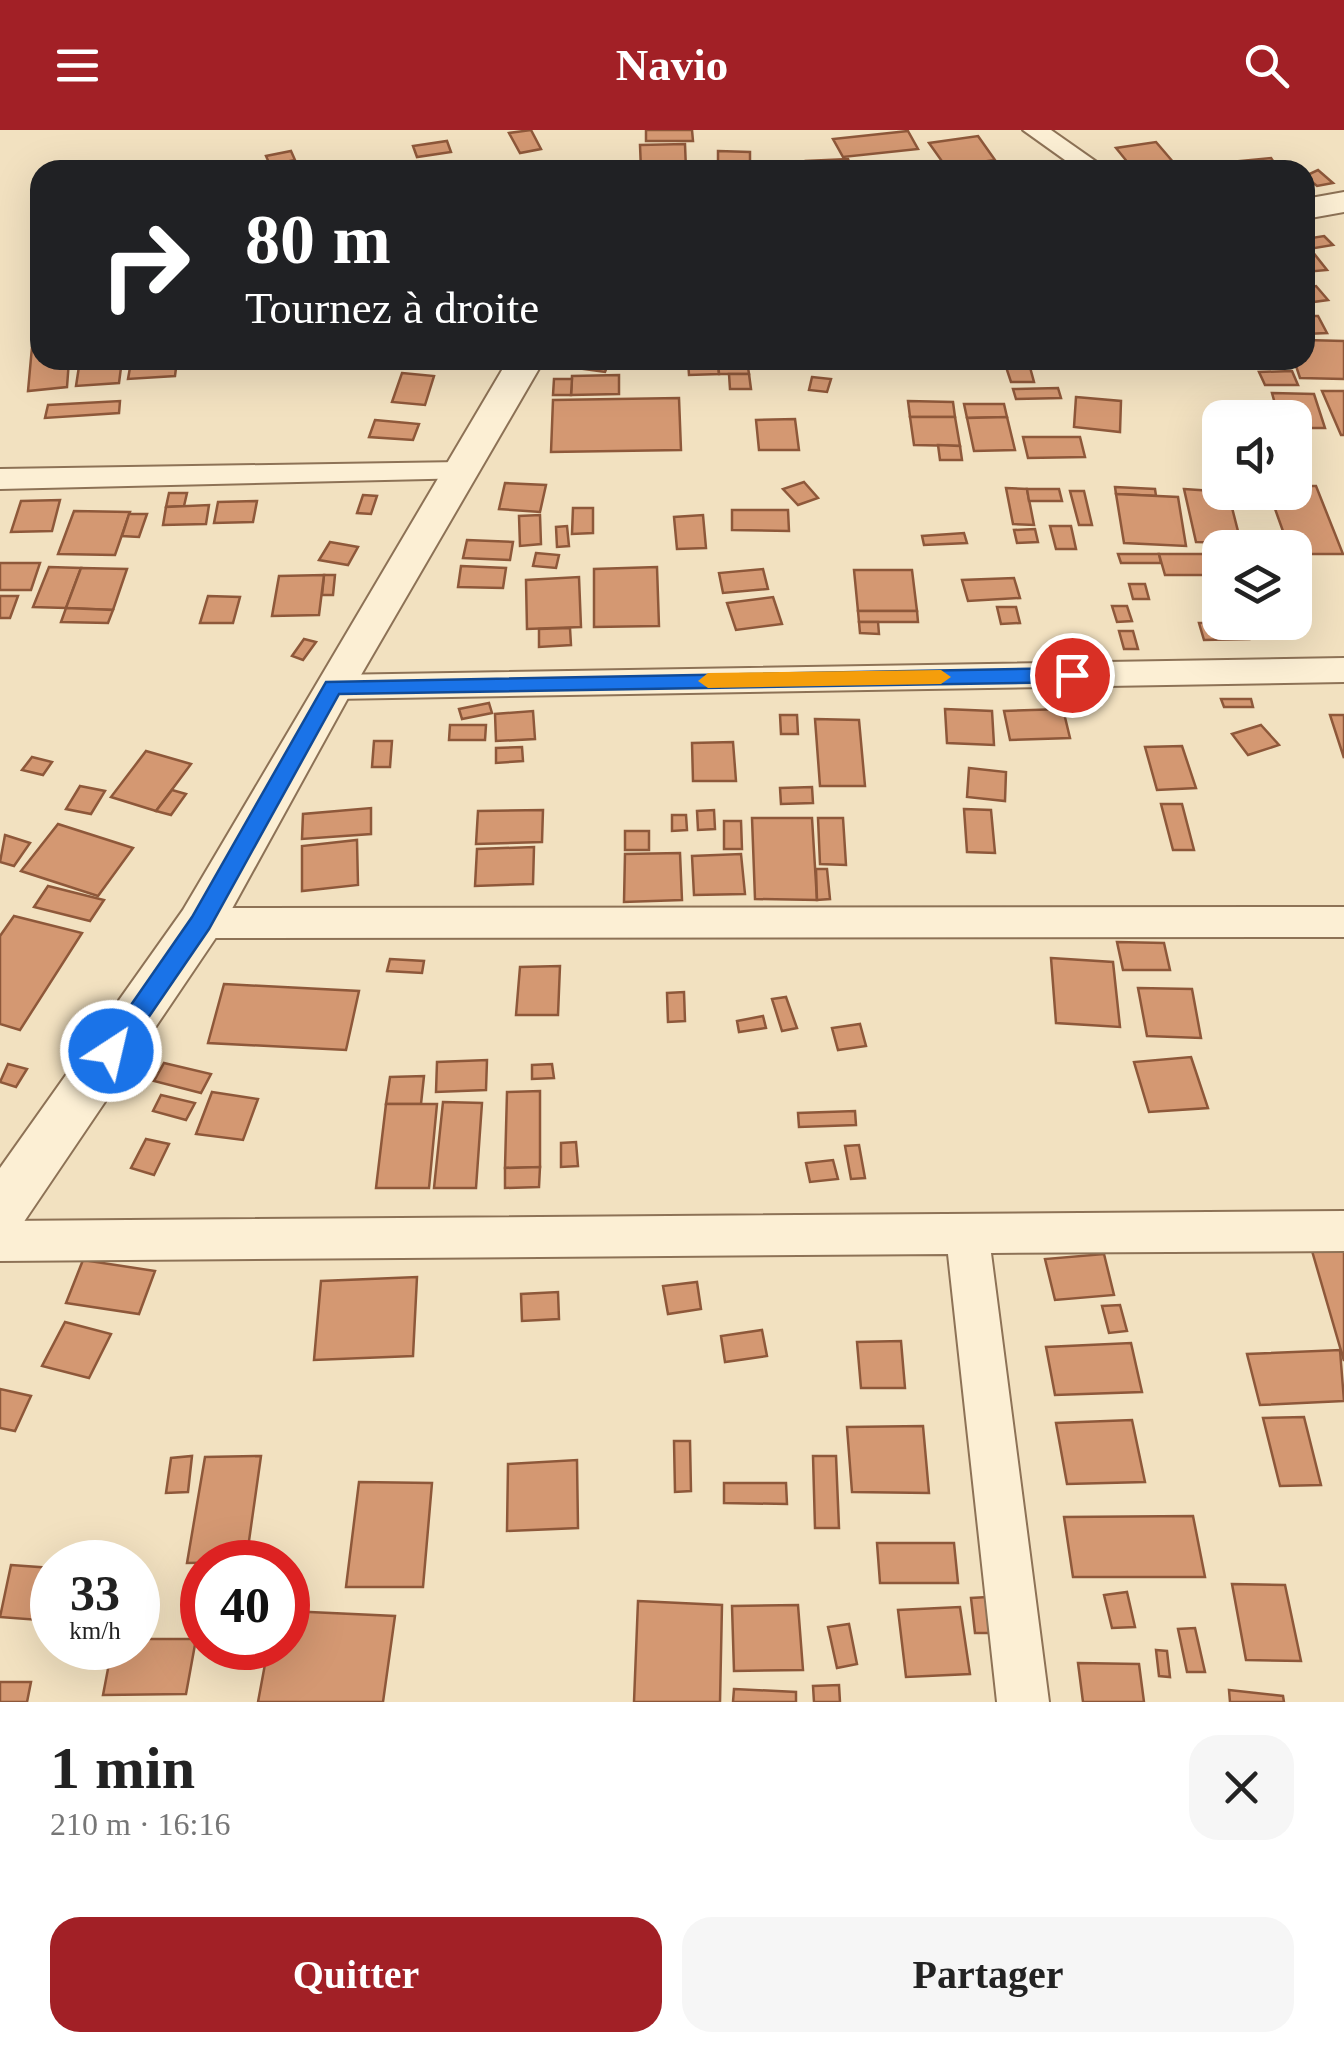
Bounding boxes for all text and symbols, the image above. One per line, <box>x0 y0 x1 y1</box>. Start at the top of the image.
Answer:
icon: menu <box>50 38 105 93</box>
icon: search <box>1239 38 1294 93</box>
text: Navio <box>616 40 728 90</box>
icon: right <box>80 200 210 330</box>
text: 80 m <box>245 201 391 278</box>
text: Tournez à droite <box>245 283 539 333</box>
map controls <box>1202 400 1312 640</box>
button: sound <box>1202 400 1312 510</box>
button: layers <box>1202 530 1312 640</box>
pin <box>1030 633 1115 718</box>
icon: arrive <box>1045 648 1100 703</box>
position arrow <box>59 999 163 1103</box>
speed limit sign: 40 <box>180 1540 310 1670</box>
text: 33 <box>70 1565 120 1621</box>
text: km/h <box>69 1617 121 1644</box>
text: 1 min <box>50 1735 195 1801</box>
button: close <box>1189 1735 1294 1840</box>
text: 210 m · 16:16 <box>50 1806 230 1842</box>
button: Quitter <box>50 1917 662 2032</box>
button: Partager <box>682 1917 1294 2032</box>

